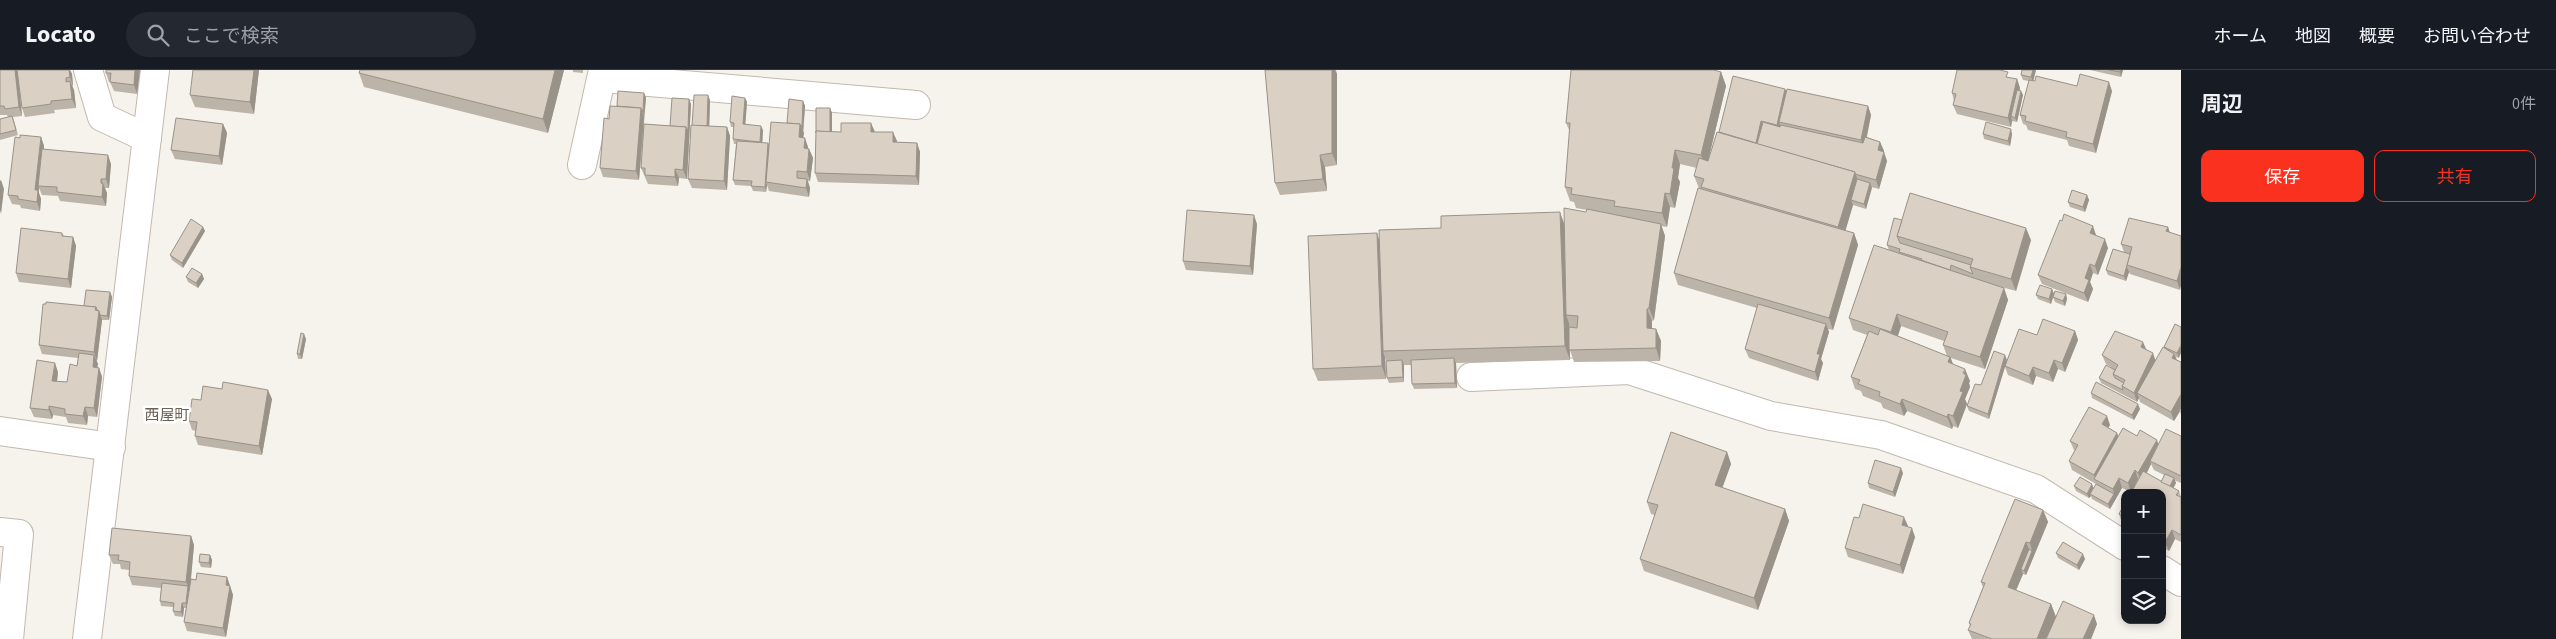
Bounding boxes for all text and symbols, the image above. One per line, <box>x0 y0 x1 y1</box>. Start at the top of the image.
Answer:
search box <box>126 12 476 57</box>
text: Locato <box>25 17 96 52</box>
icon: search <box>144 21 172 49</box>
text: ここで検索 <box>184 23 279 50</box>
text: ホーム <box>2214 24 2267 49</box>
text: 地図 <box>2295 24 2331 49</box>
text: 概要 <box>2359 24 2395 49</box>
text: お問い合わせ <box>2423 24 2531 49</box>
text: 周辺 <box>2201 89 2243 119</box>
text: 0件 <box>2512 93 2536 115</box>
button: 保存 <box>2201 150 2364 202</box>
button: 共有 <box>2374 150 2536 202</box>
district label: 西屋町 <box>144 405 190 426</box>
map controls <box>2121 489 2166 624</box>
button: + <box>2121 489 2166 534</box>
button: − <box>2121 534 2166 579</box>
button: layers <box>2121 579 2166 624</box>

